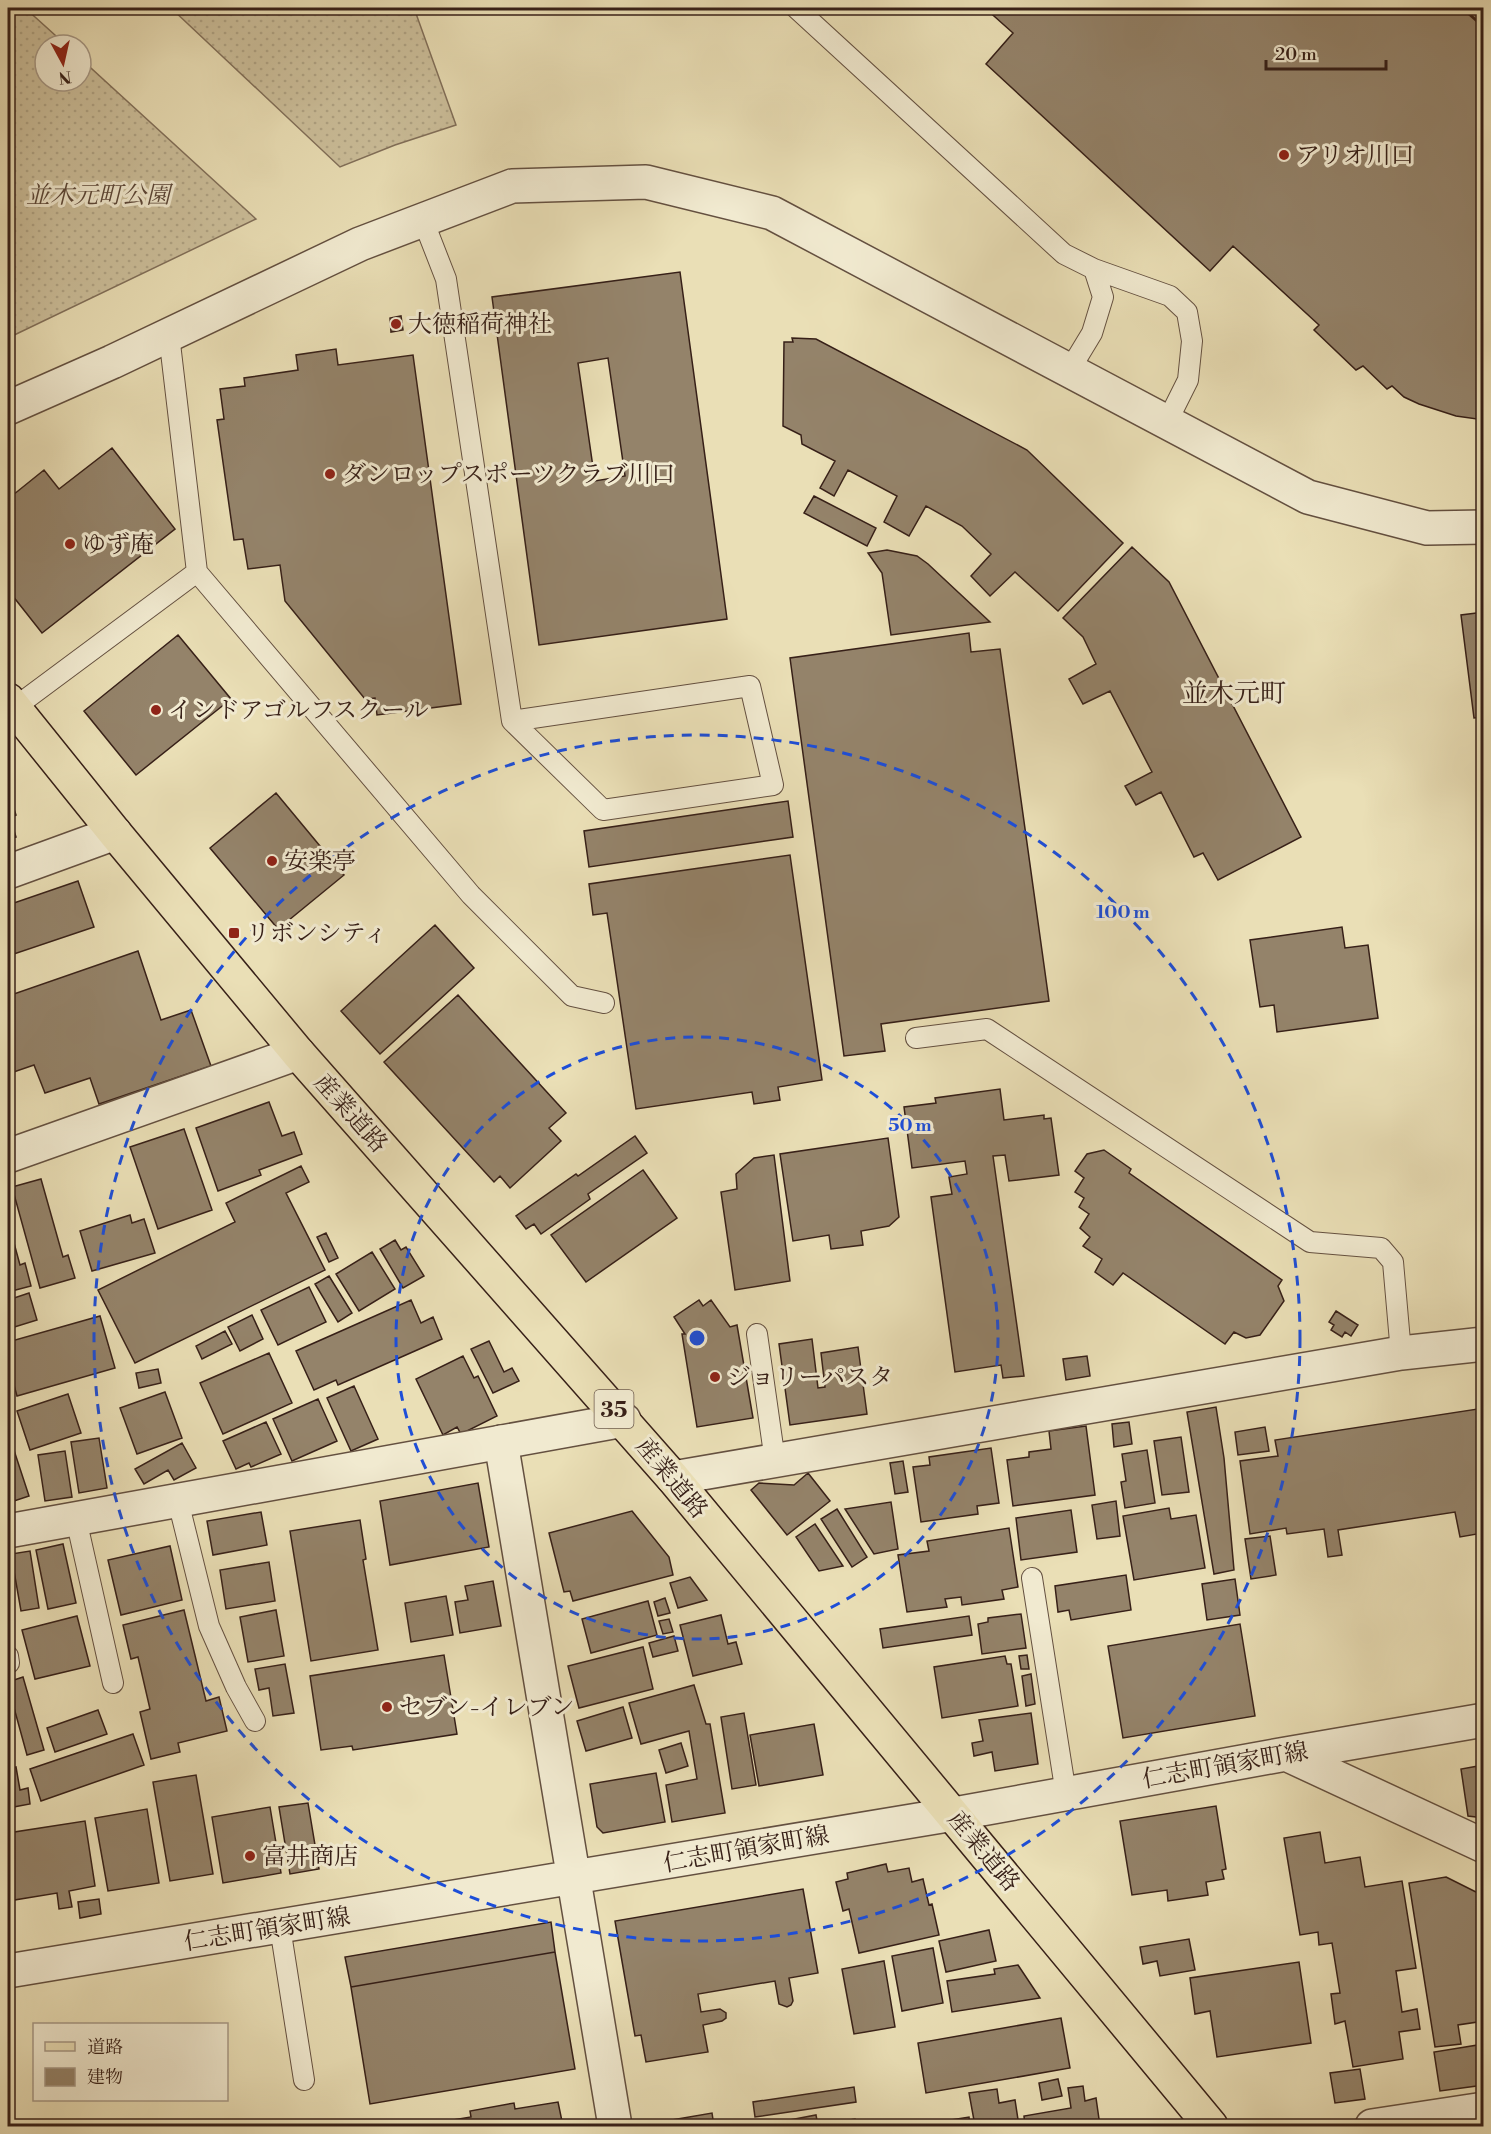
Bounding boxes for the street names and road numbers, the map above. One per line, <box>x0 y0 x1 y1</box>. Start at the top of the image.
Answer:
street label: 産業道路 <box>307 1068 394 1159</box>
road number: 35 <box>594 1390 634 1428</box>
street label: 産業道路 <box>629 1432 714 1525</box>
street label: 仁志町領家町線 <box>1140 1737 1311 1795</box>
street label: 産業道路 <box>941 1805 1026 1898</box>
street label: 仁志町領家町線 <box>661 1821 832 1879</box>
street label: 仁志町領家町線 <box>182 1902 352 1958</box>

